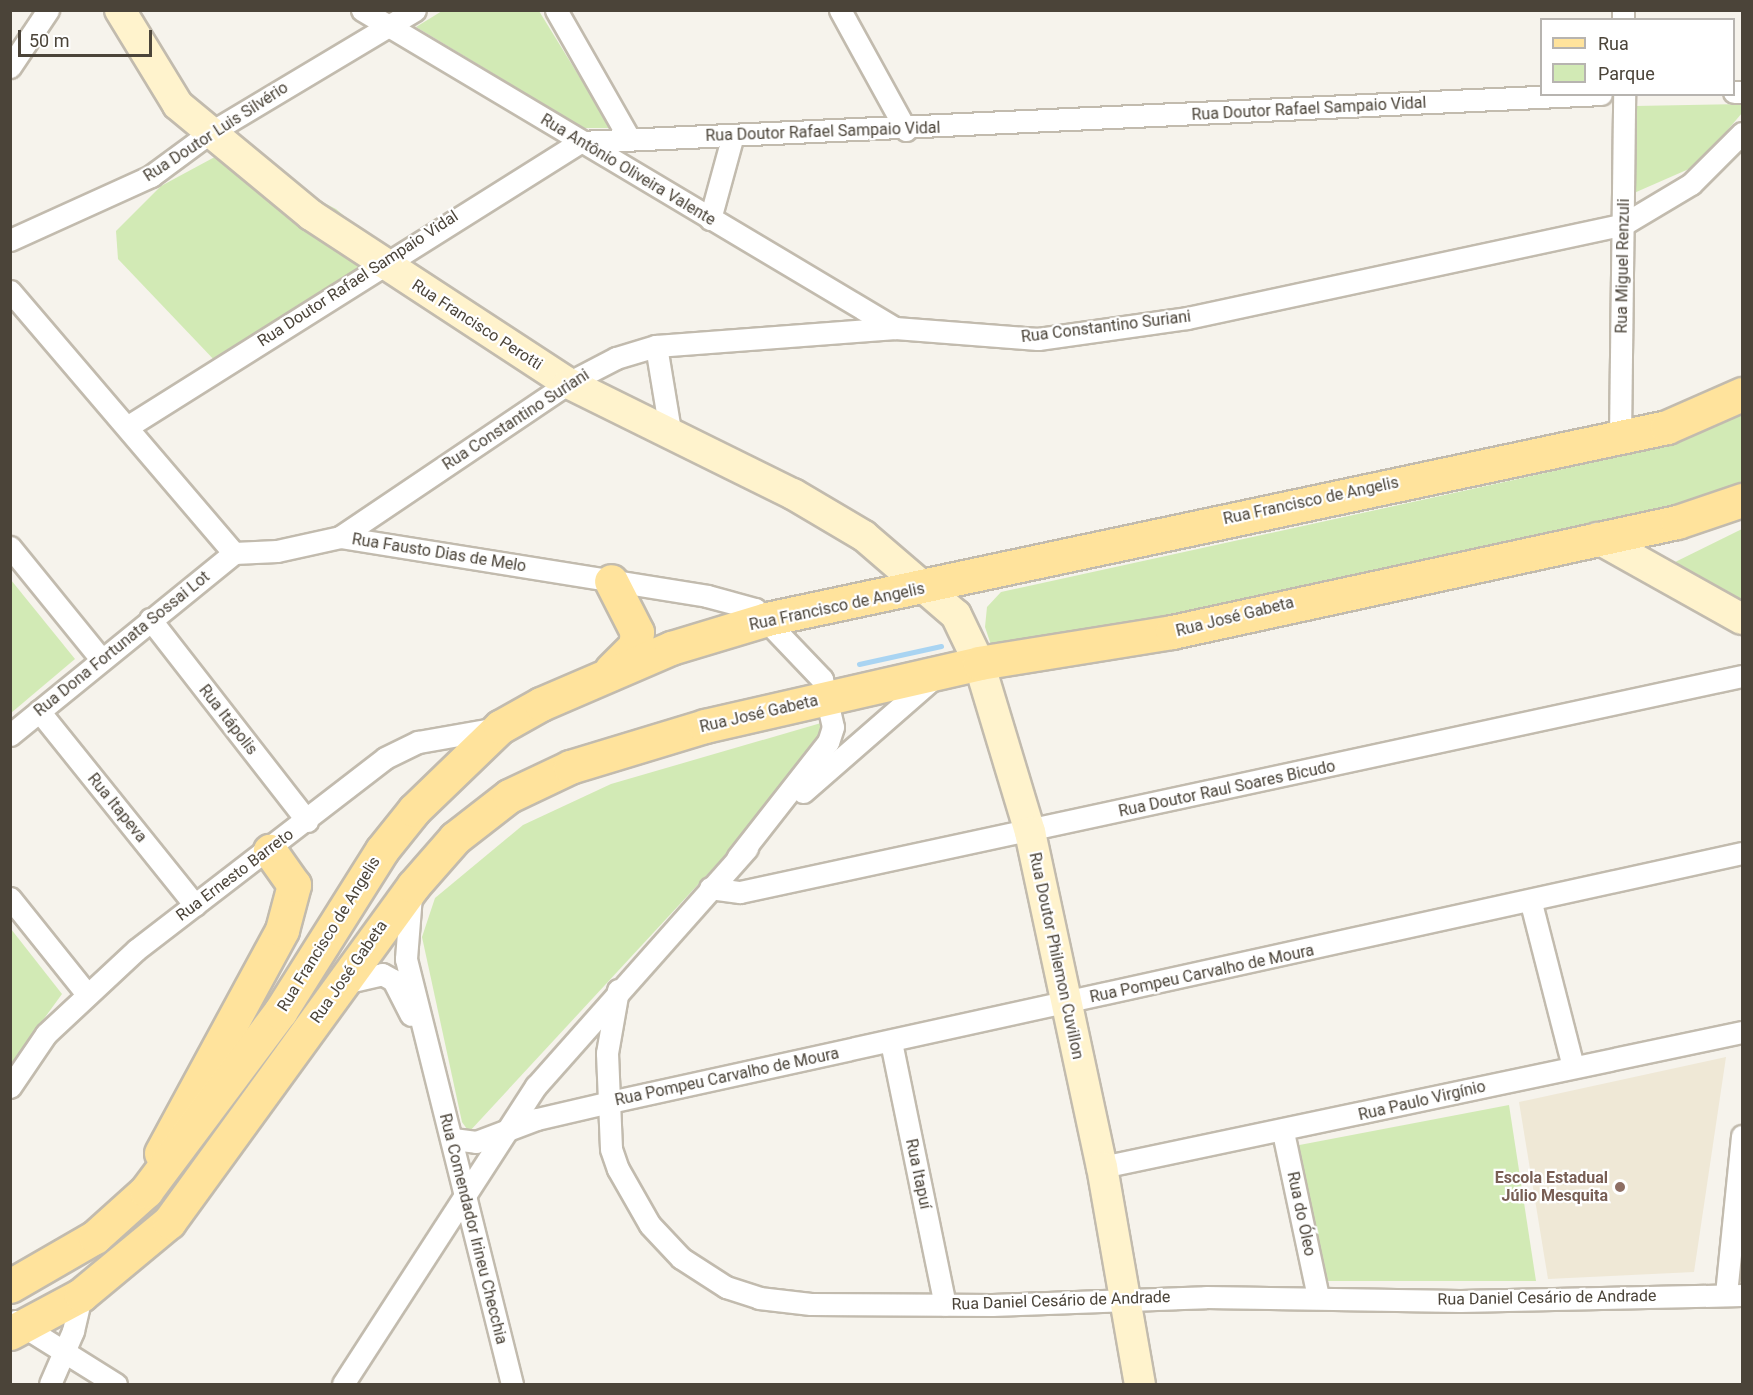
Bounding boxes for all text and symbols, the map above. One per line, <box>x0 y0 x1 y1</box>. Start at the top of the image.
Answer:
scale bar <box>21 18 154 56</box>
legend <box>1540 18 1735 96</box>
text: 50 m <box>29 30 69 51</box>
text: Rua <box>1598 33 1629 54</box>
text: Parque <box>1598 63 1655 84</box>
street label: Rua Doutor Luis Silvério <box>140 78 292 186</box>
street label: Rua Doutor Rafael Sampaio Vidal <box>1191 93 1427 125</box>
street label: Rua Antônio Oliveira Valente <box>537 110 719 230</box>
street label: Rua Doutor Rafael Sampaio Vidal <box>705 118 941 146</box>
street label: Rua Miguel Renzuli <box>1612 198 1634 334</box>
street label: Rua Doutor Rafael Sampaio Vidal <box>254 207 462 351</box>
street label: Rua Francisco Perotti <box>408 276 546 374</box>
street label: Rua Constantino Suriani <box>1020 307 1192 347</box>
street label: Rua Constantino Suriani <box>439 365 593 475</box>
street label: Rua Francisco de Angelis <box>1222 473 1400 529</box>
street label: Rua Fausto Dias de Melo <box>351 530 527 576</box>
street label: Rua Dona Fortunata Sossai Lot <box>30 567 214 721</box>
street label: Rua Francisco de Angelis <box>748 579 926 635</box>
street label: Rua José Gabeta <box>1174 593 1296 641</box>
street label: Rua Itápolis <box>195 681 261 759</box>
street label: Rua José Gabeta <box>698 691 820 737</box>
street label: Rua Doutor Raul Soares Bicudo <box>1117 757 1337 821</box>
street label: Rua Itapeva <box>83 770 151 846</box>
street label: Rua Ernesto Barreto <box>173 825 297 925</box>
street label: Rua Doutor Philemon Cuvillon <box>1025 851 1087 1061</box>
street label: Rua Francisco de Angelis <box>273 853 385 1015</box>
street label: Rua José Gabeta <box>306 917 392 1027</box>
street label: Rua Pompeu Carvalho de Moura <box>1088 941 1316 1007</box>
street label: Rua Pompeu Carvalho de Moura <box>613 1044 841 1110</box>
street label: Rua Paulo Virgínio <box>1356 1077 1488 1125</box>
street label: Rua Comendador Irineu Checchia <box>435 1112 511 1346</box>
street label: Rua Itapuí <box>901 1137 935 1211</box>
place label: Escola Estadual Júlio Mesquita <box>1495 1168 1608 1206</box>
street label: Rua do Óleo <box>1283 1170 1319 1258</box>
marker: Escola Estadual Júlio Mesquita <box>1613 1180 1627 1194</box>
street label: Rua Daniel Cesário de Andrade <box>1437 1286 1657 1310</box>
street label: Rua Daniel Cesário de Andrade <box>951 1288 1171 1314</box>

